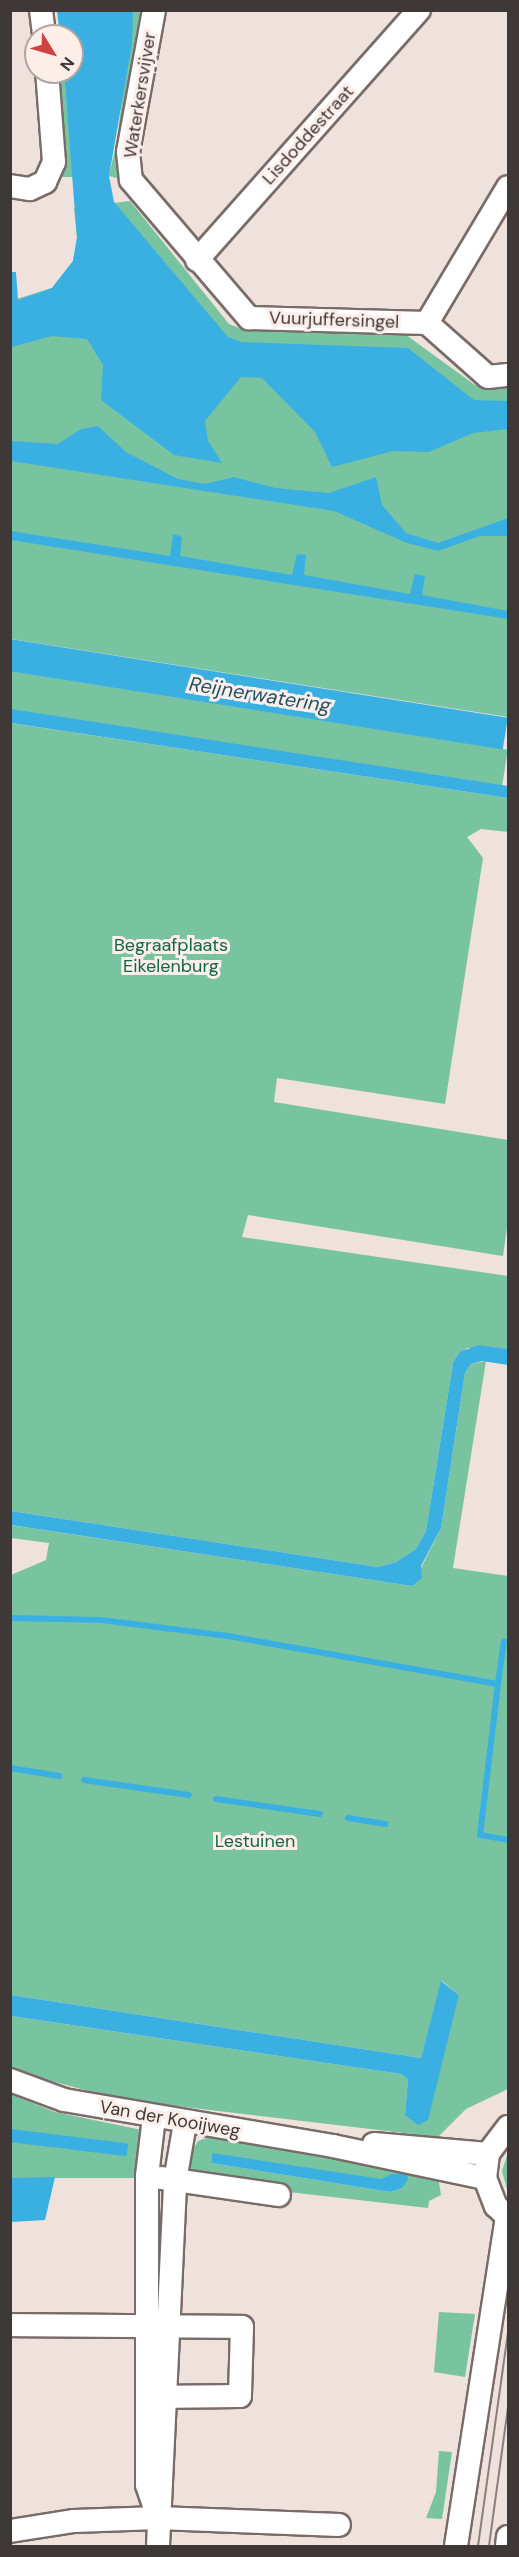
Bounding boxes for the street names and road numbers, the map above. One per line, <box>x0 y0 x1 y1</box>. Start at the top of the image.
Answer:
street label: Waterkersvijver <box>119 30 161 160</box>
street label: Lisdoddestraat <box>258 81 358 189</box>
street label: Vuurjuffersingel <box>269 307 399 333</box>
street label: Van der Kooijweg <box>98 2096 242 2142</box>

